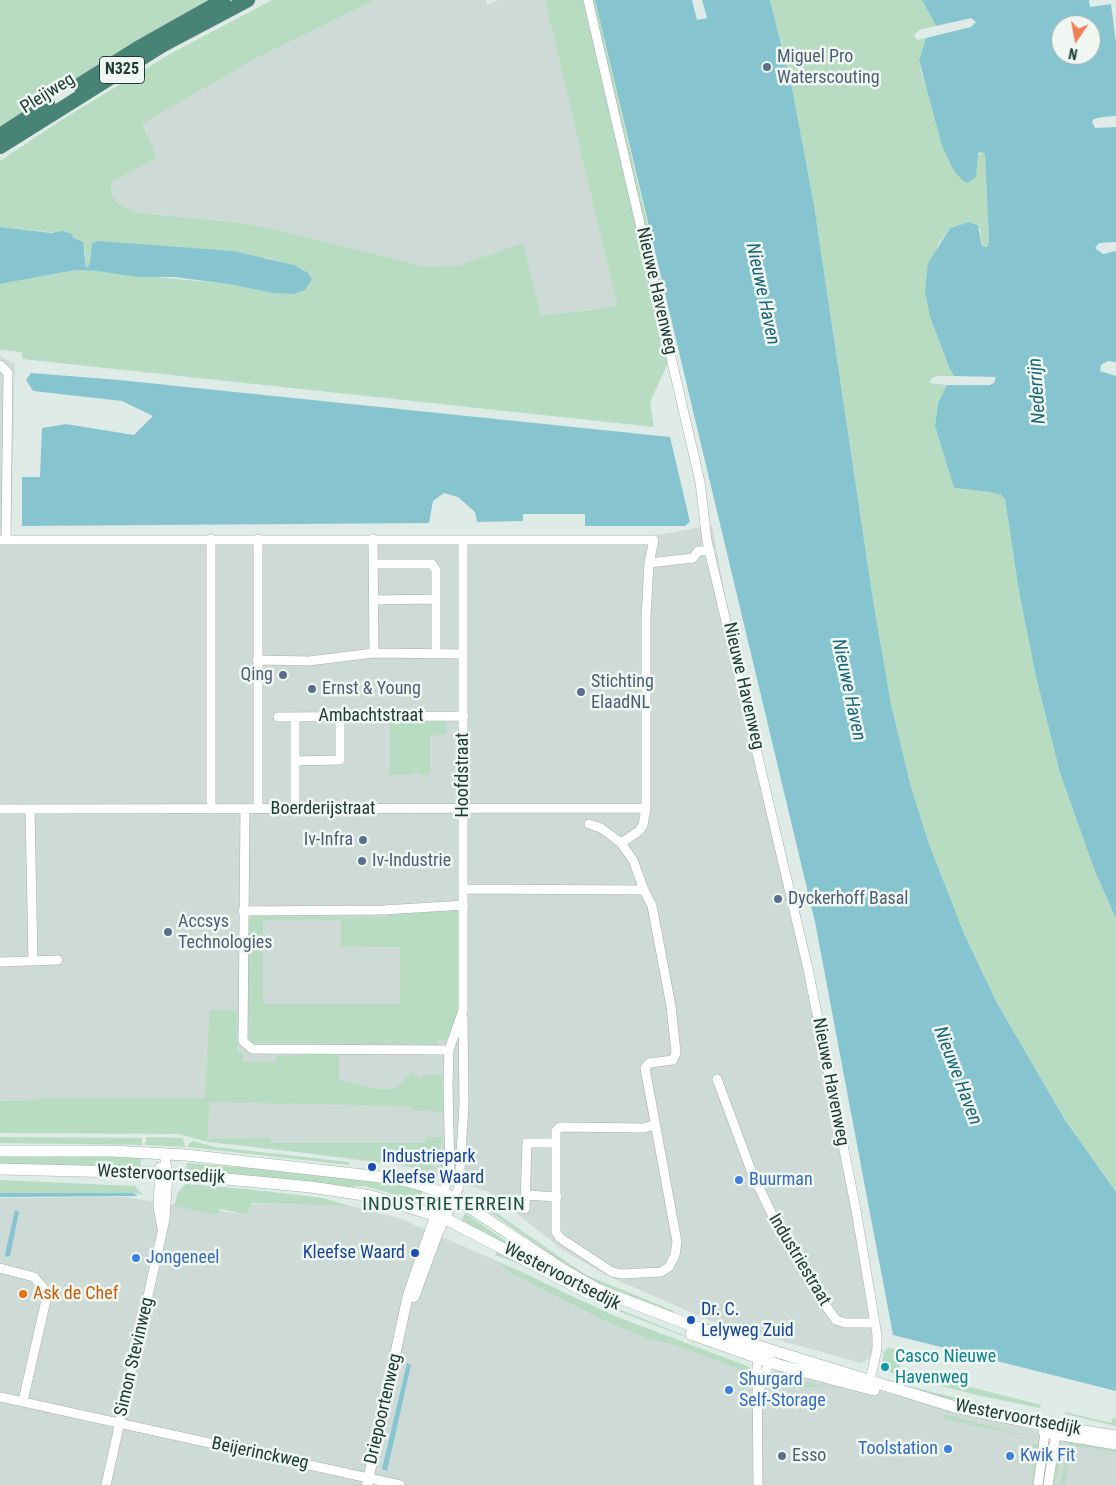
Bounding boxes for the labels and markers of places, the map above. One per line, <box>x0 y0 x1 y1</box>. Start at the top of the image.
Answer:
place label: Miguel Pro Waterscouting <box>777 46 880 88</box>
marker: Miguel Pro Waterscouting <box>761 61 773 73</box>
place label: Qing <box>240 664 273 686</box>
marker: Qing <box>277 669 289 681</box>
place label: Stichting ElaadNL <box>591 671 654 714</box>
place label: Ernst & Young <box>322 678 421 700</box>
marker: Ernst & Young <box>306 683 318 695</box>
marker: Stichting ElaadNL <box>575 686 587 698</box>
place label: Iv-Infra <box>304 829 353 851</box>
marker: Iv-Infra <box>357 834 369 846</box>
place label: Iv-Industrie <box>372 850 451 872</box>
marker: Iv-Industrie <box>356 855 368 867</box>
place label: Dyckerhoff Basal <box>788 888 908 910</box>
marker: Dyckerhoff Basal <box>772 893 784 905</box>
place label: Accsys Technologies <box>178 911 273 954</box>
marker: Accsys Technologies <box>162 926 174 938</box>
place label: Industriepark Kleefse Waard <box>382 1146 484 1188</box>
marker: Industriepark Kleefse Waard <box>366 1161 378 1173</box>
place label: Buurman <box>749 1169 813 1191</box>
marker: Buurman <box>733 1174 745 1186</box>
place label: Kleefse Waard <box>303 1242 405 1264</box>
place label: Jongeneel <box>146 1247 219 1269</box>
marker: Kleefse Waard <box>409 1247 421 1259</box>
marker: Jongeneel <box>130 1252 142 1264</box>
place label: Ask de Chef <box>33 1283 118 1305</box>
marker: Ask de Chef <box>17 1288 29 1300</box>
place label: Dr. C. Lelyweg Zuid <box>701 1299 794 1342</box>
marker: Dr. C. Lelyweg Zuid <box>685 1314 697 1326</box>
place label: Casco Nieuwe Havenweg <box>895 1346 996 1388</box>
marker: Casco Nieuwe Havenweg <box>879 1361 891 1373</box>
place label: Shurgard Self-Storage <box>739 1369 826 1412</box>
marker: Shurgard Self-Storage <box>723 1384 735 1396</box>
place label: Toolstation <box>858 1438 938 1460</box>
marker: Toolstation <box>942 1443 954 1455</box>
place label: Esso <box>792 1445 826 1467</box>
place label: Kwik Fit <box>1020 1445 1075 1467</box>
marker: Esso <box>776 1450 788 1462</box>
marker: Kwik Fit <box>1004 1450 1016 1462</box>

